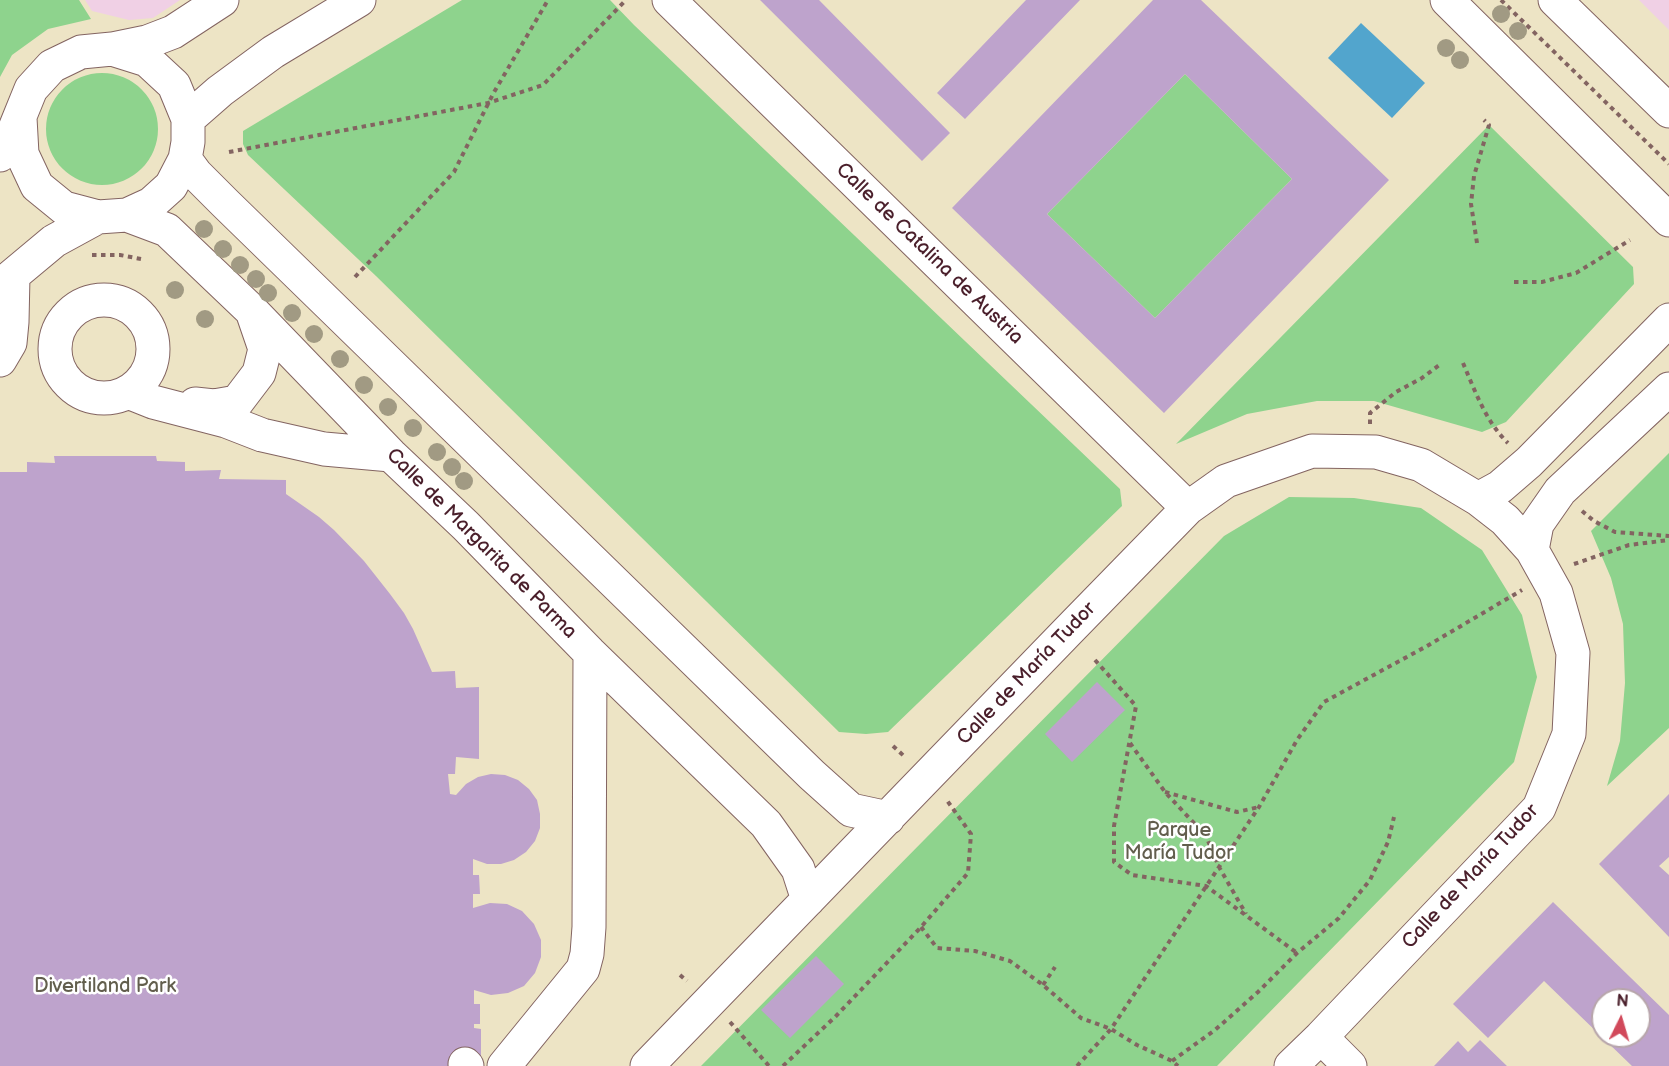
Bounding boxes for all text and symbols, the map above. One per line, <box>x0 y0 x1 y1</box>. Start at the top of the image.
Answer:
street label: Calle de Catalina de Austria <box>830 158 1028 350</box>
street label: Calle de Margarita de Parma <box>381 444 581 644</box>
street label: Calle de María Tudor <box>953 598 1101 750</box>
street label: Calle de María Tudor <box>1398 800 1544 954</box>
park label: Parque María Tudor <box>1125 819 1233 866</box>
park label: Divertiland Park <box>34 975 176 999</box>
north arrow <box>1591 988 1651 1048</box>
text: N <box>1616 992 1629 1012</box>

